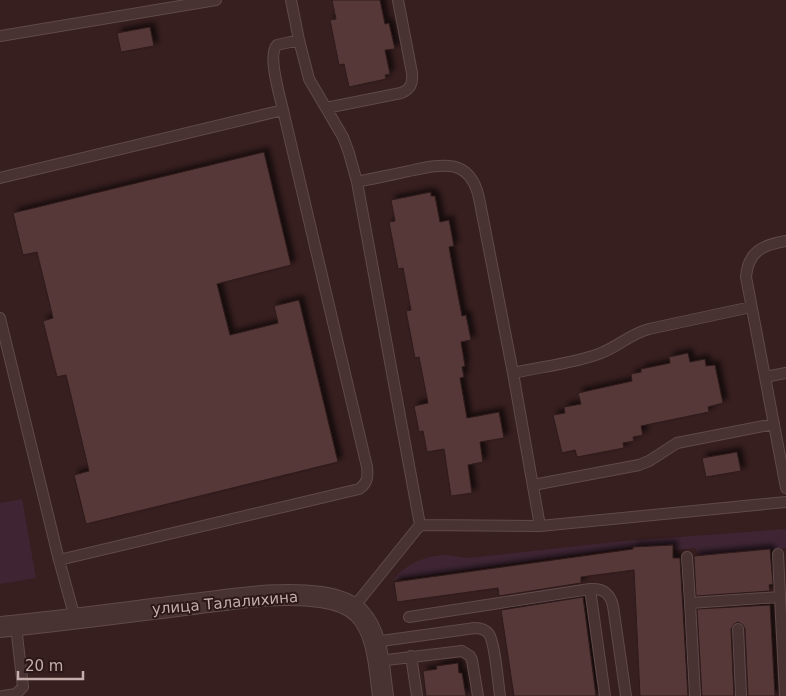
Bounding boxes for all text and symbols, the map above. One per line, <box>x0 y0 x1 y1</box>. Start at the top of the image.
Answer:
street label: улица Талалихина <box>151 588 299 618</box>
scale bar <box>18 648 82 680</box>
text: 20 m <box>25 657 63 675</box>

